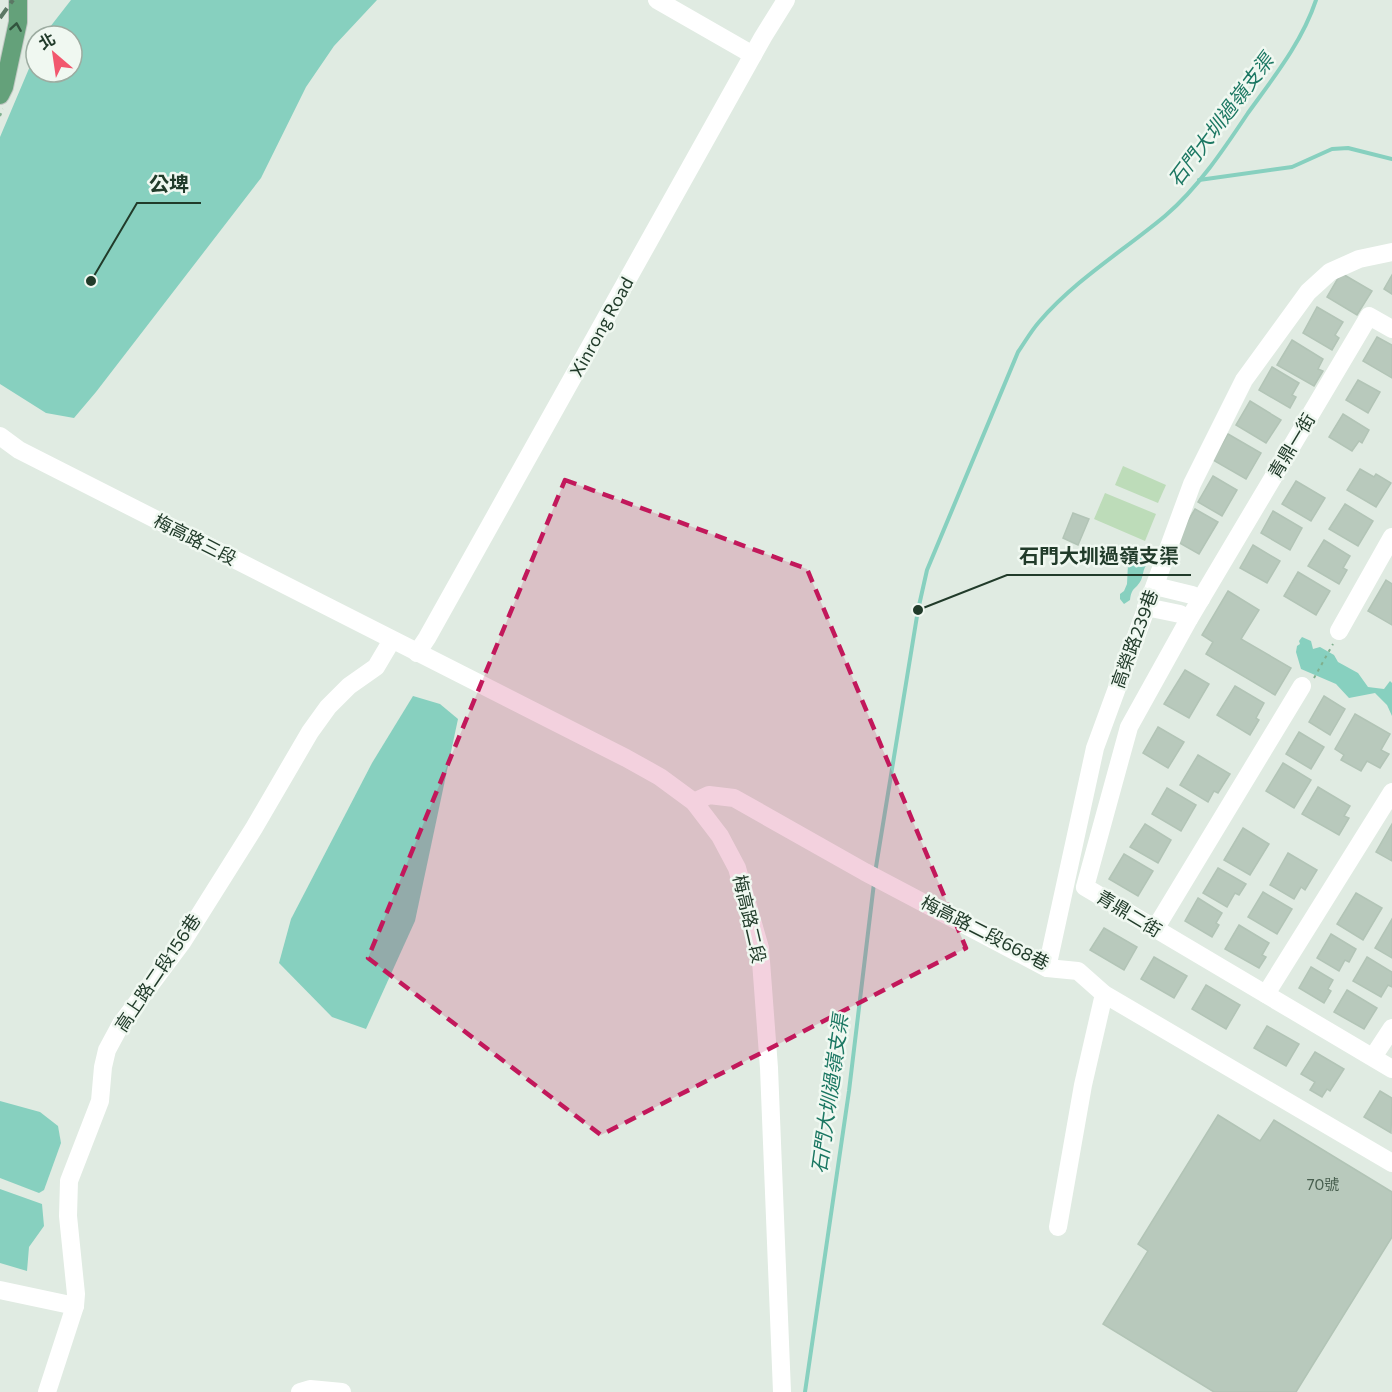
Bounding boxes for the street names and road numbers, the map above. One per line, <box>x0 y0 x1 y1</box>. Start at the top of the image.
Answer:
street label: Xinrong Road <box>565 273 637 380</box>
street label: 青鼎一街 <box>1263 409 1319 482</box>
street label: 梅高路三段 <box>150 509 241 569</box>
street label: 高榮路239巷 <box>1106 586 1162 691</box>
street label: 梅高路二段 <box>729 872 771 965</box>
street label: 青鼎二街 <box>1093 885 1166 941</box>
street label: 梅高路二段668巷 <box>918 890 1053 974</box>
street label: 高上路二段156巷 <box>110 910 205 1035</box>

